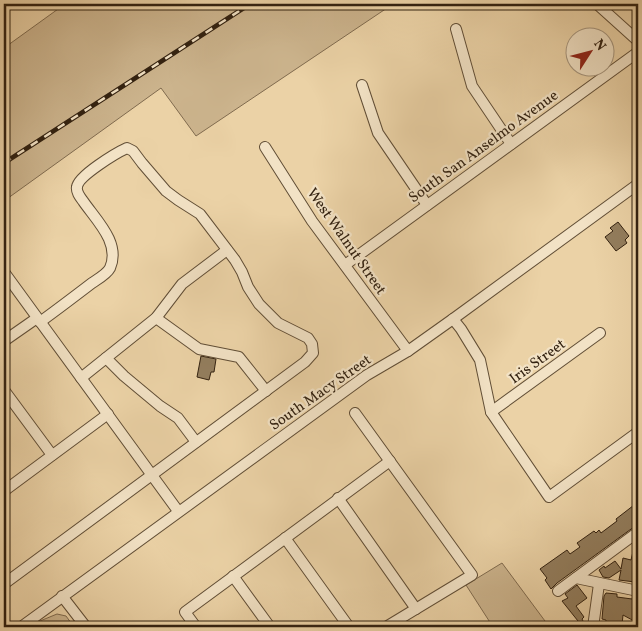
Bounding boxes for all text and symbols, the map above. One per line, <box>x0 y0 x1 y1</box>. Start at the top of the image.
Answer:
north arrow <box>564 28 614 78</box>
text: N <box>589 36 610 55</box>
street label: South San Anselmo Avenue <box>405 86 563 209</box>
street label: West Walnut Street <box>301 184 391 300</box>
street label: Iris Street <box>505 335 570 390</box>
street label: South Macy Street <box>266 350 376 436</box>

